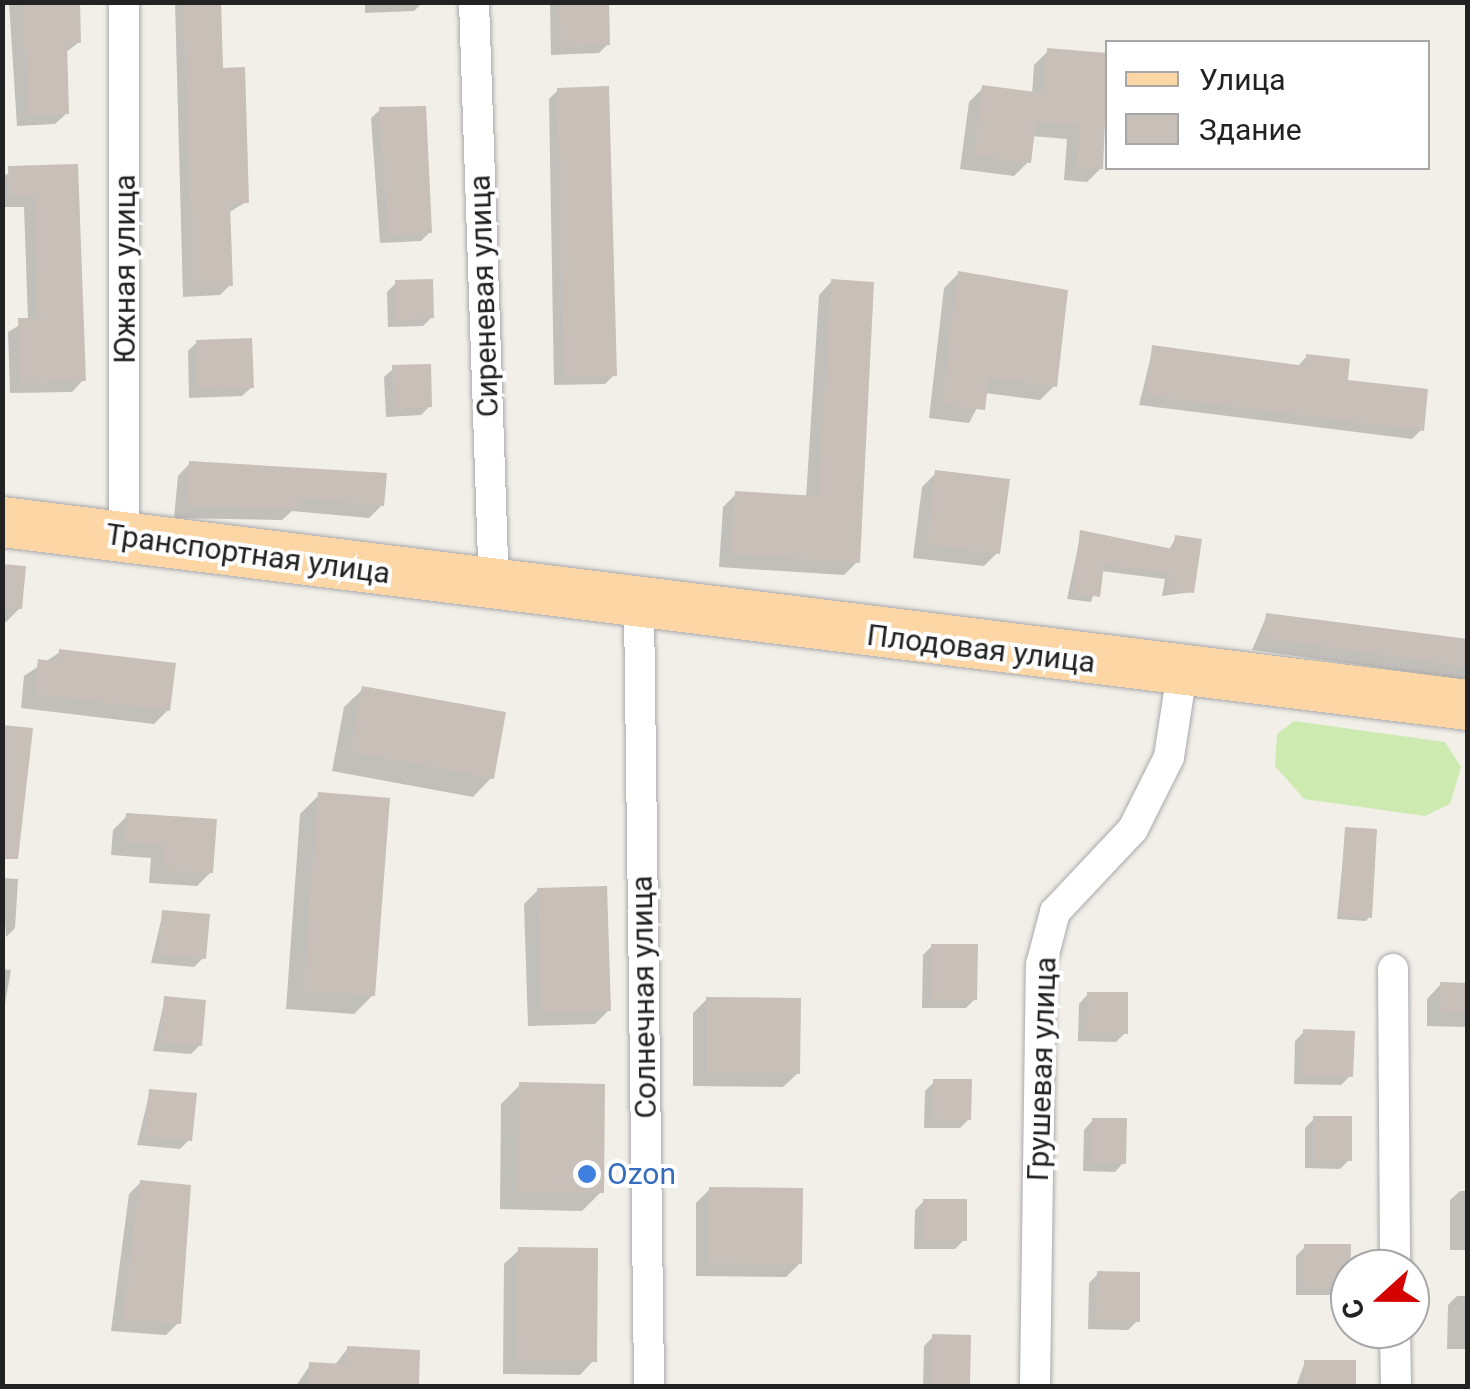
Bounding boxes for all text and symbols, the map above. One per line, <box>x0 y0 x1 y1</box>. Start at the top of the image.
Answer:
legend <box>1105 40 1430 170</box>
text: Улица <box>1199 62 1286 97</box>
text: Здание <box>1199 112 1302 147</box>
street label: Южная улица <box>107 174 143 364</box>
street label: Сиреневая улица <box>462 174 506 418</box>
street label: Транспортная улица <box>103 516 393 592</box>
street label: Плодовая улица <box>865 617 1097 681</box>
street label: Солнечная улица <box>624 875 664 1119</box>
street label: Грушевая улица <box>1020 956 1064 1182</box>
place label: Ozon <box>607 1156 676 1192</box>
marker: Ozon <box>576 1163 598 1185</box>
north arrow <box>1330 1249 1430 1349</box>
text: С <box>1335 1295 1372 1324</box>

